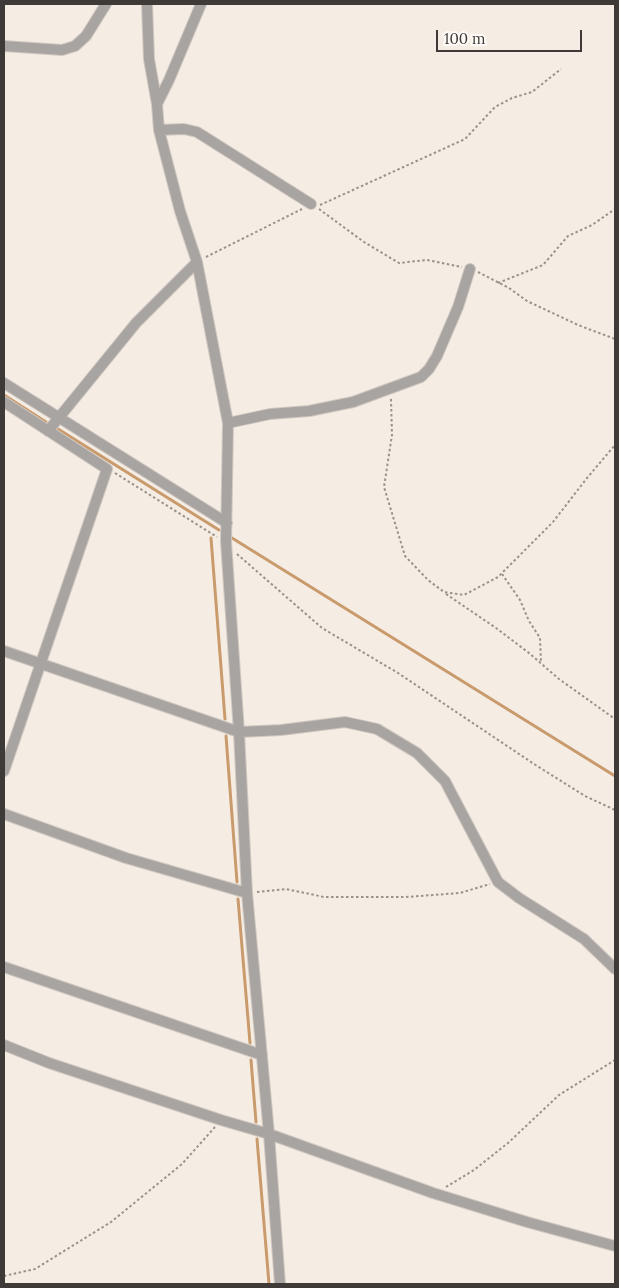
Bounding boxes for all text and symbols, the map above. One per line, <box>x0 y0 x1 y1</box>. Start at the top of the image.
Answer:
scale bar <box>439 20 585 52</box>
text: 100 m <box>444 29 485 48</box>

